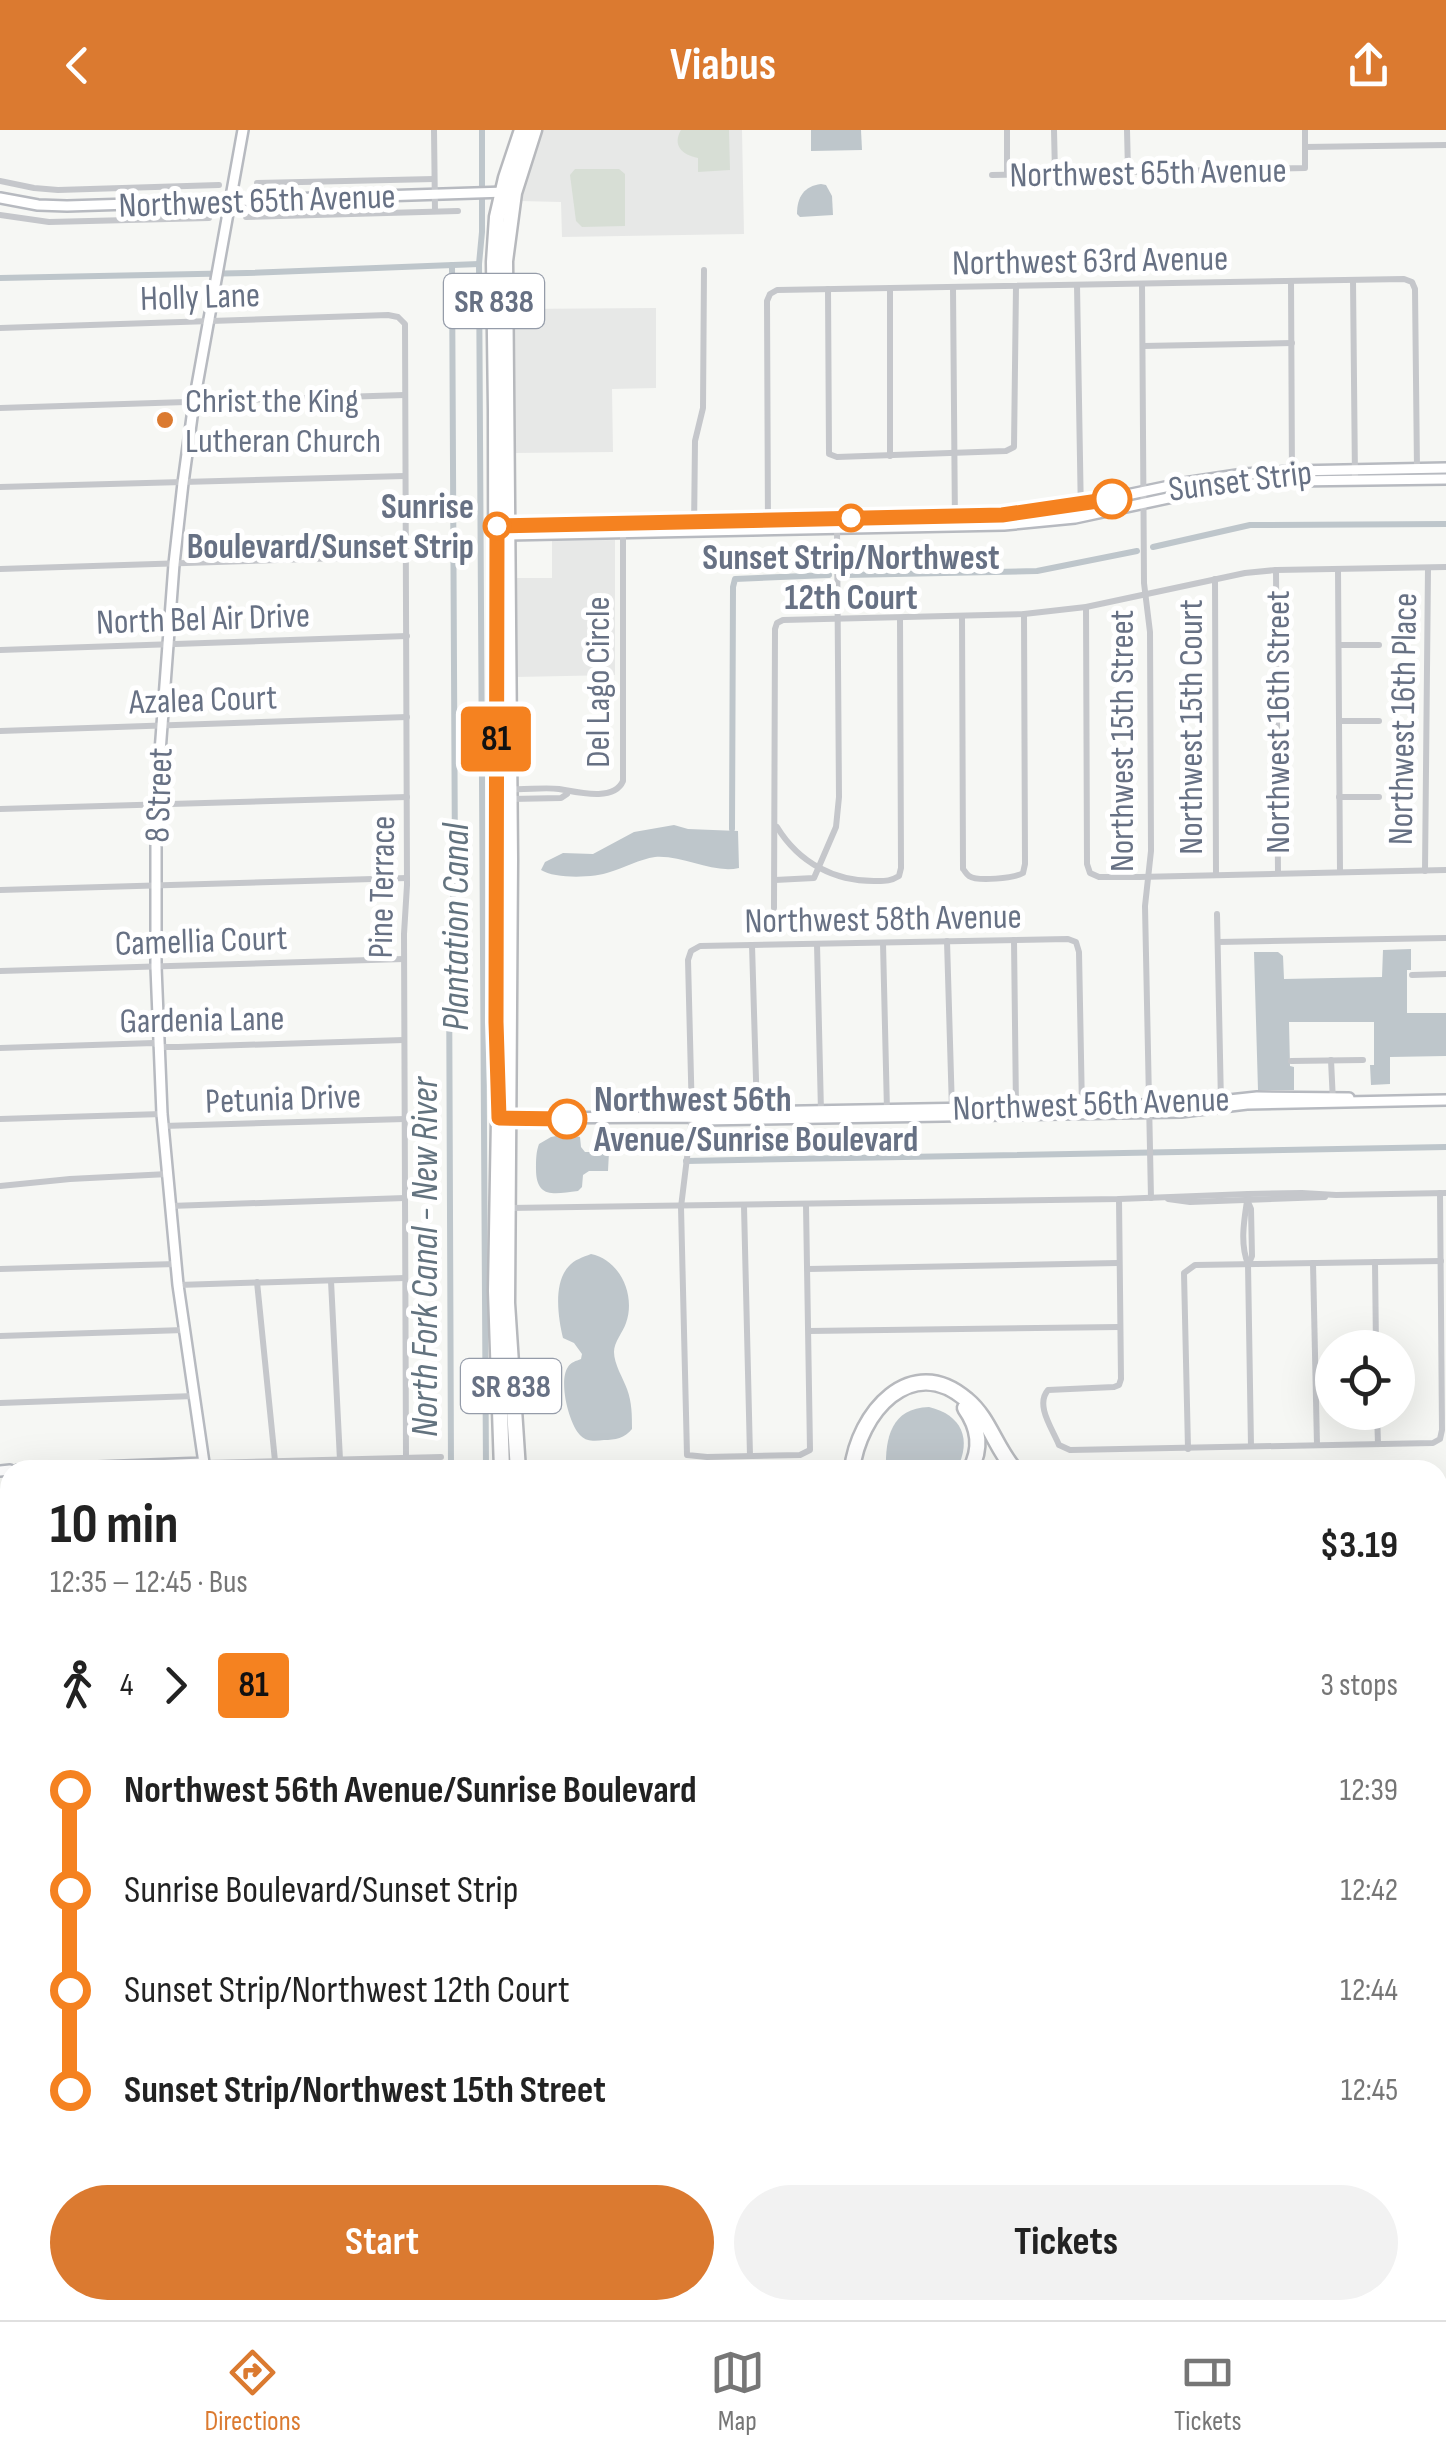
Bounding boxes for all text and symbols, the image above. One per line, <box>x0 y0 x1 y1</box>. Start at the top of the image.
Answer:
icon: back <box>50 38 105 93</box>
text: Viabus <box>670 38 776 93</box>
icon: share <box>1341 38 1396 93</box>
street label: Northwest 65th Avenue <box>1009 150 1287 197</box>
street label: Northwest 65th Avenue <box>118 175 396 228</box>
street label: Northwest 63rd Avenue <box>952 238 1228 285</box>
street label: Holly Lane <box>139 274 261 321</box>
road number: SR 838 <box>444 274 544 328</box>
place label: Christ the King Lutheran Church <box>185 380 381 463</box>
marker: Christ the King Lutheran Church <box>154 409 176 431</box>
street label: Sunset Strip <box>1166 451 1314 512</box>
unlabelled marker <box>1093 480 1131 518</box>
place label: Sunrise Boulevard/Sunset Strip <box>187 486 474 569</box>
marker: Sunset Strip/Northwest 12th Court <box>838 505 864 531</box>
marker: Sunrise Boulevard/Sunset Strip <box>484 513 510 539</box>
place label: Sunset Strip/Northwest 12th Court <box>702 537 1000 620</box>
street label: Northwest 16th Street <box>1257 590 1300 854</box>
street label: Northwest 16th Place <box>1380 592 1427 846</box>
street label: North Bel Air Drive <box>95 594 311 645</box>
street label: Del Lago Circle <box>577 596 620 768</box>
street label: Northwest 15th Court <box>1170 599 1213 855</box>
street label: Northwest 15th Street <box>1101 610 1144 872</box>
street label: Azalea Court <box>127 676 278 725</box>
line badge: 81 <box>451 706 541 772</box>
text: 81 <box>481 718 511 761</box>
street label: 8 Street <box>136 747 183 843</box>
street label: Pine Terrace <box>360 815 405 959</box>
water label: Plantation Canal <box>434 822 479 1031</box>
street label: Northwest 58th Avenue <box>744 896 1022 943</box>
street label: Camellia Court <box>114 917 288 966</box>
street label: Gardenia Lane <box>119 998 285 1043</box>
street label: Petunia Drive <box>205 1075 362 1124</box>
water label: North Fork Canal - New River <box>403 1076 448 1437</box>
street label: Northwest 56th Avenue <box>952 1078 1230 1131</box>
place label: Northwest 56th Avenue/Sunrise Boulevard <box>593 1079 918 1162</box>
marker: Northwest 56th Avenue/Sunrise Boulevard <box>548 1100 586 1138</box>
map controls <box>1315 1330 1415 1430</box>
button: locate <box>1315 1330 1415 1430</box>
road number: SR 838 <box>461 1359 561 1413</box>
text: 10 min <box>50 1492 178 1559</box>
text: $3.19 <box>1320 1523 1398 1568</box>
text: 12:35 – 12:45 · Bus <box>50 1563 248 1602</box>
icon: walk <box>50 1658 105 1713</box>
icon: forward <box>148 1658 203 1713</box>
text: 81 <box>238 1664 269 1707</box>
text: 4 <box>120 1666 133 1705</box>
text: 3 stops <box>1320 1666 1398 1705</box>
text: Northwest 56th Avenue/Sunrise Boulevard <box>124 1768 697 1813</box>
text: 12:39 <box>1340 1771 1398 1810</box>
text: Sunrise Boulevard/Sunset Strip <box>124 1868 518 1913</box>
text: 12:42 <box>1340 1871 1398 1910</box>
text: Sunset Strip/Northwest 12th Court <box>124 1968 570 2013</box>
text: 12:44 <box>1340 1971 1398 2010</box>
text: Sunset Strip/Northwest 15th Street <box>124 2068 606 2113</box>
text: 12:45 <box>1341 2071 1398 2110</box>
button: Start <box>50 2185 714 2300</box>
button: Tickets <box>734 2185 1398 2300</box>
tab: Directions <box>205 2345 301 2438</box>
tab: Map <box>710 2345 765 2438</box>
tab: Tickets <box>1174 2345 1241 2438</box>

